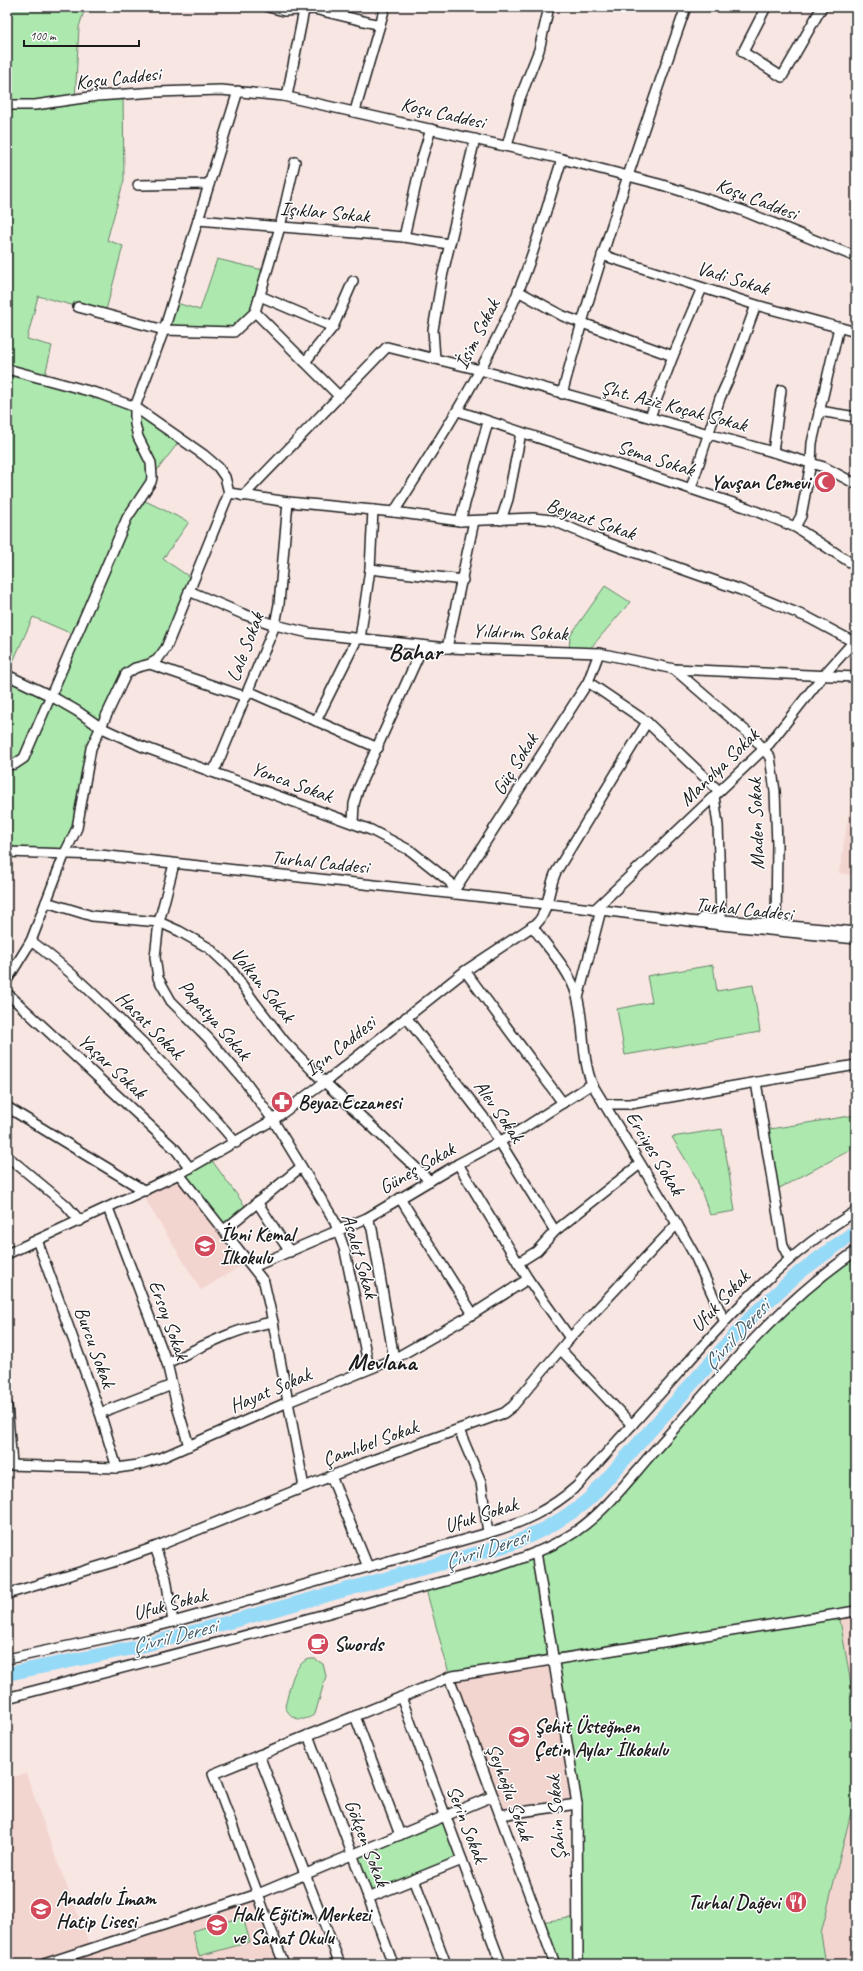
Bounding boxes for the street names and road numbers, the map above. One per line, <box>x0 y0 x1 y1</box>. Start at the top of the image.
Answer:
street label: Koşu Caddesi <box>74 61 164 95</box>
street label: Koşu Caddesi <box>399 91 490 135</box>
street label: Koşu Caddesi <box>713 172 803 227</box>
street label: Işıklar Sokak <box>279 196 372 229</box>
street label: Vadi Sokak <box>694 255 774 301</box>
street label: İsim Sokak <box>449 293 506 373</box>
street label: Şht. Aziz Koçak Sokak <box>598 375 751 438</box>
street label: Sema Sokak <box>614 434 700 483</box>
street label: Beyazıt Sokak <box>543 492 640 546</box>
street label: Lale Sokak <box>220 607 270 685</box>
street label: Yıldırım Sokak <box>472 618 570 646</box>
street label: Manolya Sokak <box>674 722 765 811</box>
street label: Güç Sokak <box>486 727 545 800</box>
street label: Yonca Sokak <box>248 756 338 809</box>
street label: Maden Sokak <box>742 776 770 870</box>
street label: Turhal Caddesi <box>270 844 372 880</box>
street label: Turhal Caddesi <box>694 891 796 927</box>
street label: Volkan Sokak <box>225 943 302 1029</box>
street label: Papatya Sokak <box>173 975 258 1067</box>
street label: Hasat Sokak <box>111 986 191 1066</box>
street label: Işın Caddesi <box>299 1009 382 1082</box>
street label: Yaşar Sokak <box>73 1028 153 1105</box>
street label: Alev Sokak <box>468 1075 531 1149</box>
street label: Erciyes Sokak <box>620 1106 691 1201</box>
street label: Güneş Sokak <box>375 1135 461 1200</box>
street label: Asalet Sokak <box>336 1211 384 1303</box>
street label: Ufuk Sokak <box>685 1264 756 1337</box>
street label: Ersoy Sokak <box>143 1277 196 1365</box>
street label: Burcu Sokak <box>69 1303 122 1393</box>
street label: Hayat Sokak <box>226 1361 316 1418</box>
street label: Çamlıbel Sokak <box>319 1414 423 1472</box>
street label: Ufuk Sokak <box>441 1491 522 1539</box>
street label: Ufuk Sokak <box>130 1582 211 1626</box>
street label: Şeyhoğlu Sokak <box>481 1740 540 1846</box>
street label: Şahin Sokak <box>540 1773 571 1861</box>
street label: Serin Sokak <box>441 1782 494 1868</box>
street label: Gökçen Sokak <box>339 1796 396 1892</box>

